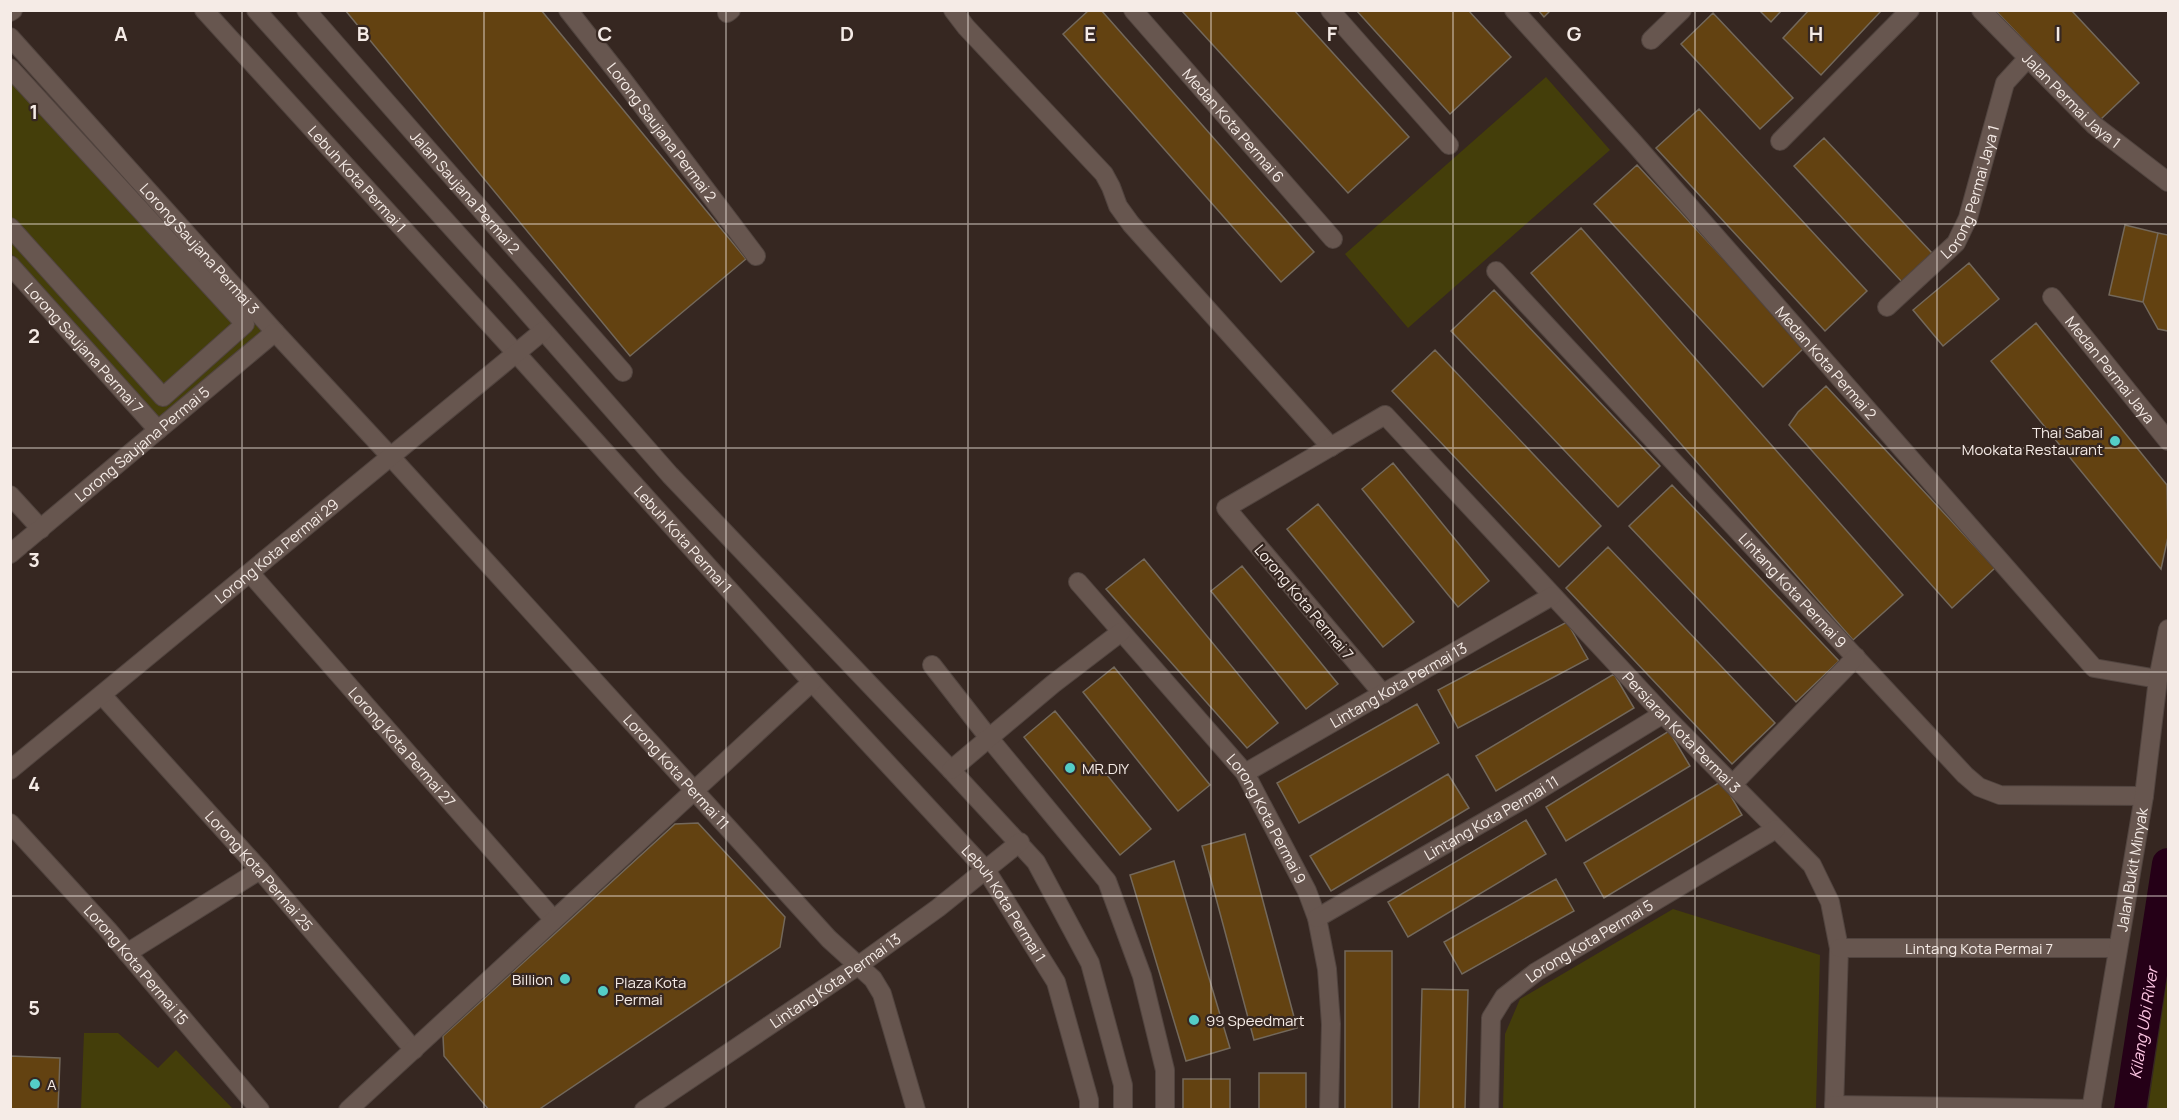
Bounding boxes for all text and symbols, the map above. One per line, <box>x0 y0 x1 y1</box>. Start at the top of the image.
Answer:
text: A <box>114 20 128 47</box>
text: B <box>357 20 370 47</box>
text: C <box>598 20 612 47</box>
text: D <box>840 20 854 47</box>
text: E <box>1084 20 1096 47</box>
text: F <box>1327 20 1338 47</box>
text: G <box>1567 20 1582 47</box>
text: H <box>1809 20 1823 47</box>
text: I <box>2055 20 2061 47</box>
street label: Jalan Permai Jaya 1 <box>2018 48 2125 153</box>
street label: Lorong Saujana Permai 2 <box>603 58 722 206</box>
street label: Medan Kota Permai 6 <box>1178 64 1289 187</box>
text: 1 <box>30 98 38 125</box>
street label: Lebuh Kota Permai 1 <box>303 121 411 237</box>
street label: Lorong Permai Jaya 1 <box>1936 122 2004 263</box>
street label: Jalan Saujana Permai 2 <box>406 126 525 258</box>
street label: Lorong Saujana Permai 3 <box>135 178 264 318</box>
street label: Lorong Saujana Permai 7 <box>20 278 148 417</box>
street label: Medan Kota Permai 2 <box>1771 301 1882 424</box>
street label: Medan Permai Jaya <box>2061 311 2160 427</box>
text: 2 <box>28 322 40 349</box>
street label: Lorong Saujana Permai 5 <box>70 381 214 506</box>
place label: Thai Sabai Mookata Restaurant <box>1962 422 2103 460</box>
marker: Thai Sabai Mookata Restaurant <box>2108 434 2122 448</box>
street label: Lebuh Kota Permai 1 <box>630 481 737 597</box>
street label: Lorong Kota Permai 29 <box>210 493 343 608</box>
street label: Lintang Kota Permai 9 <box>1734 528 1852 652</box>
street label: Lorong Kota Permai 7 <box>1250 540 1358 664</box>
text: 3 <box>28 546 40 573</box>
street label: Lintang Kota Permai 13 <box>1326 637 1471 732</box>
street label: Persiaran Kota Permai 3 <box>1618 667 1746 798</box>
street label: Lorong Kota Permai 27 <box>344 682 461 811</box>
street label: Lorong Kota Permai 11 <box>619 709 734 834</box>
street label: Lorong Kota Permai 9 <box>1222 749 1312 887</box>
place label: MR.DIY <box>1082 758 1130 779</box>
marker: MR.DIY <box>1063 761 1077 775</box>
text: 4 <box>28 770 40 797</box>
street label: Lintang Kota Permai 11 <box>1420 770 1562 865</box>
street label: Jalan Bukit Minyak <box>2111 805 2152 933</box>
street label: Lorong Kota Permai 25 <box>201 806 318 936</box>
street label: Lebuh Kota Permai 1 <box>957 840 1051 966</box>
street label: Lorong Kota Permai 5 <box>1521 894 1657 987</box>
street label: Lorong Kota Permai 15 <box>79 900 194 1029</box>
street label: Lintang Kota Permai 13 <box>765 928 905 1033</box>
street label: Lintang Kota Permai 7 <box>1905 938 2053 959</box>
water label: Kilang Ubi River <box>2124 964 2163 1080</box>
place label: Billion <box>512 969 553 990</box>
marker: Billion <box>558 972 572 986</box>
place label: Plaza Kota Permai <box>615 972 686 1010</box>
marker: Plaza Kota Permai <box>596 984 610 998</box>
text: 5 <box>28 994 40 1021</box>
place label: 99 Speedmart <box>1206 1010 1305 1031</box>
marker: 99 Speedmart <box>1187 1013 1201 1027</box>
place label: A <box>47 1074 57 1095</box>
marker: A <box>28 1077 42 1091</box>

